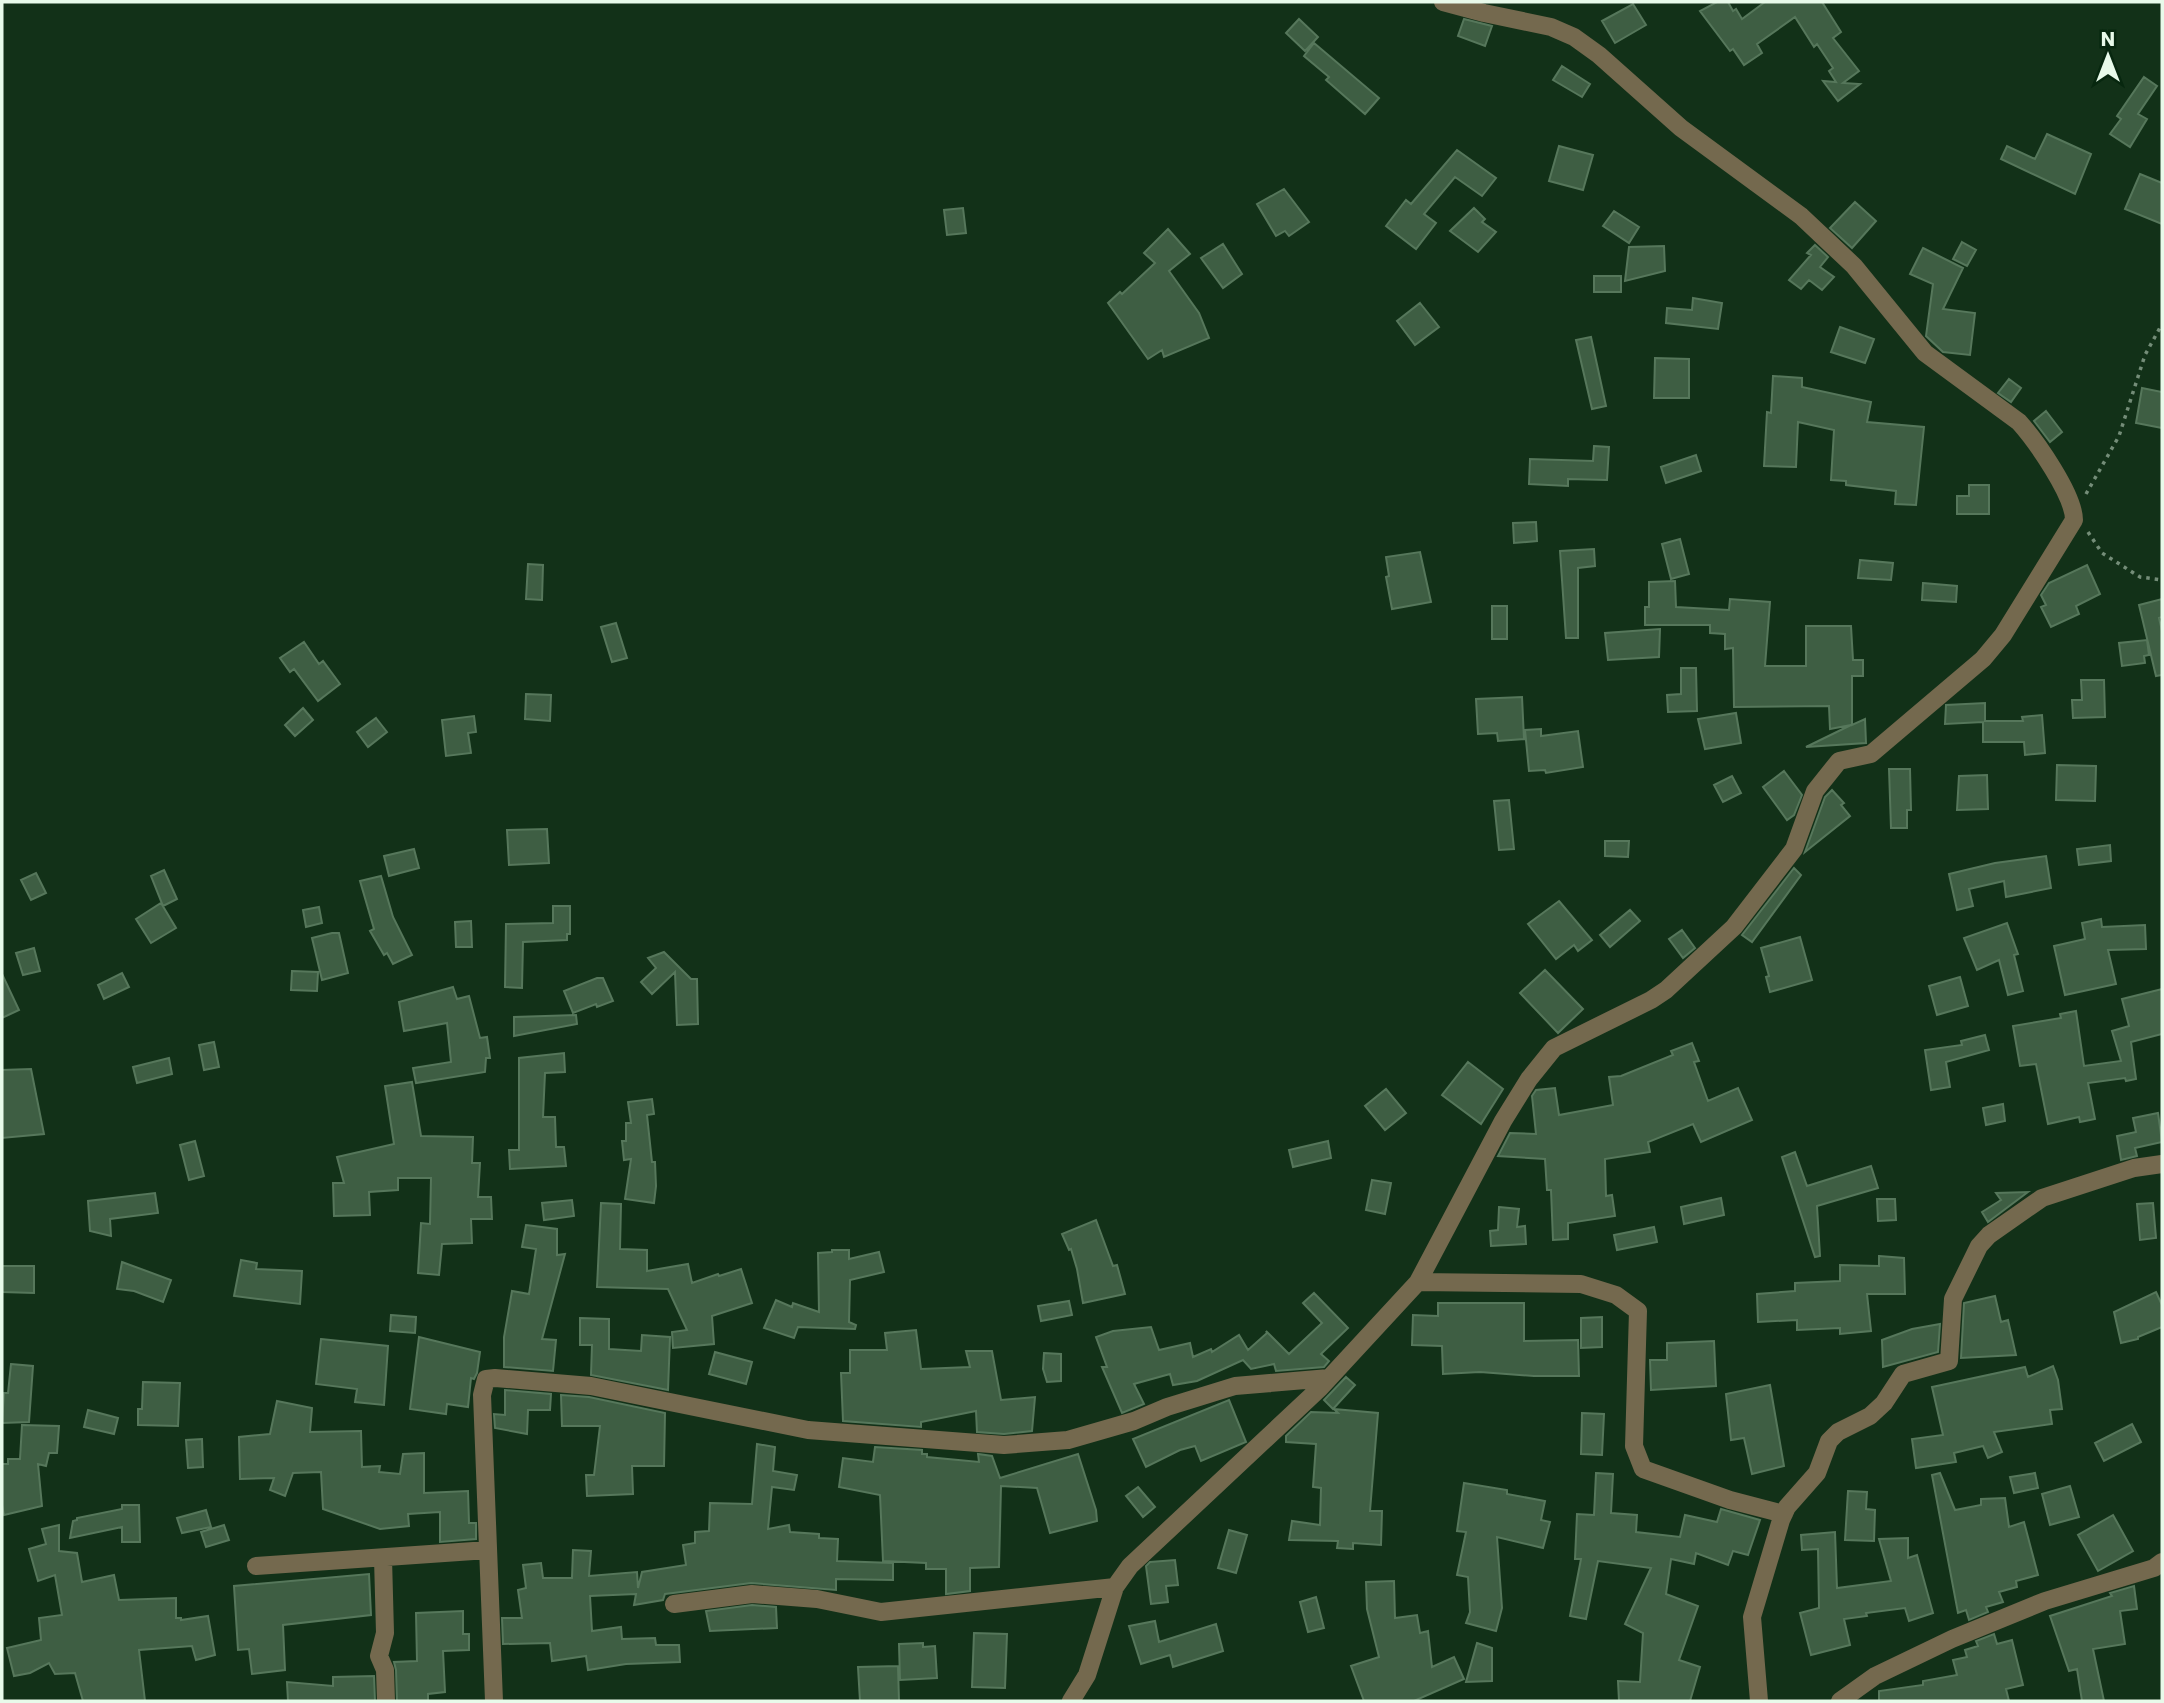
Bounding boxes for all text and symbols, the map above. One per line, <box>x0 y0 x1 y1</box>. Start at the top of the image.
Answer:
north arrow <box>2073 21 2143 91</box>
text: N <box>2101 26 2115 53</box>

